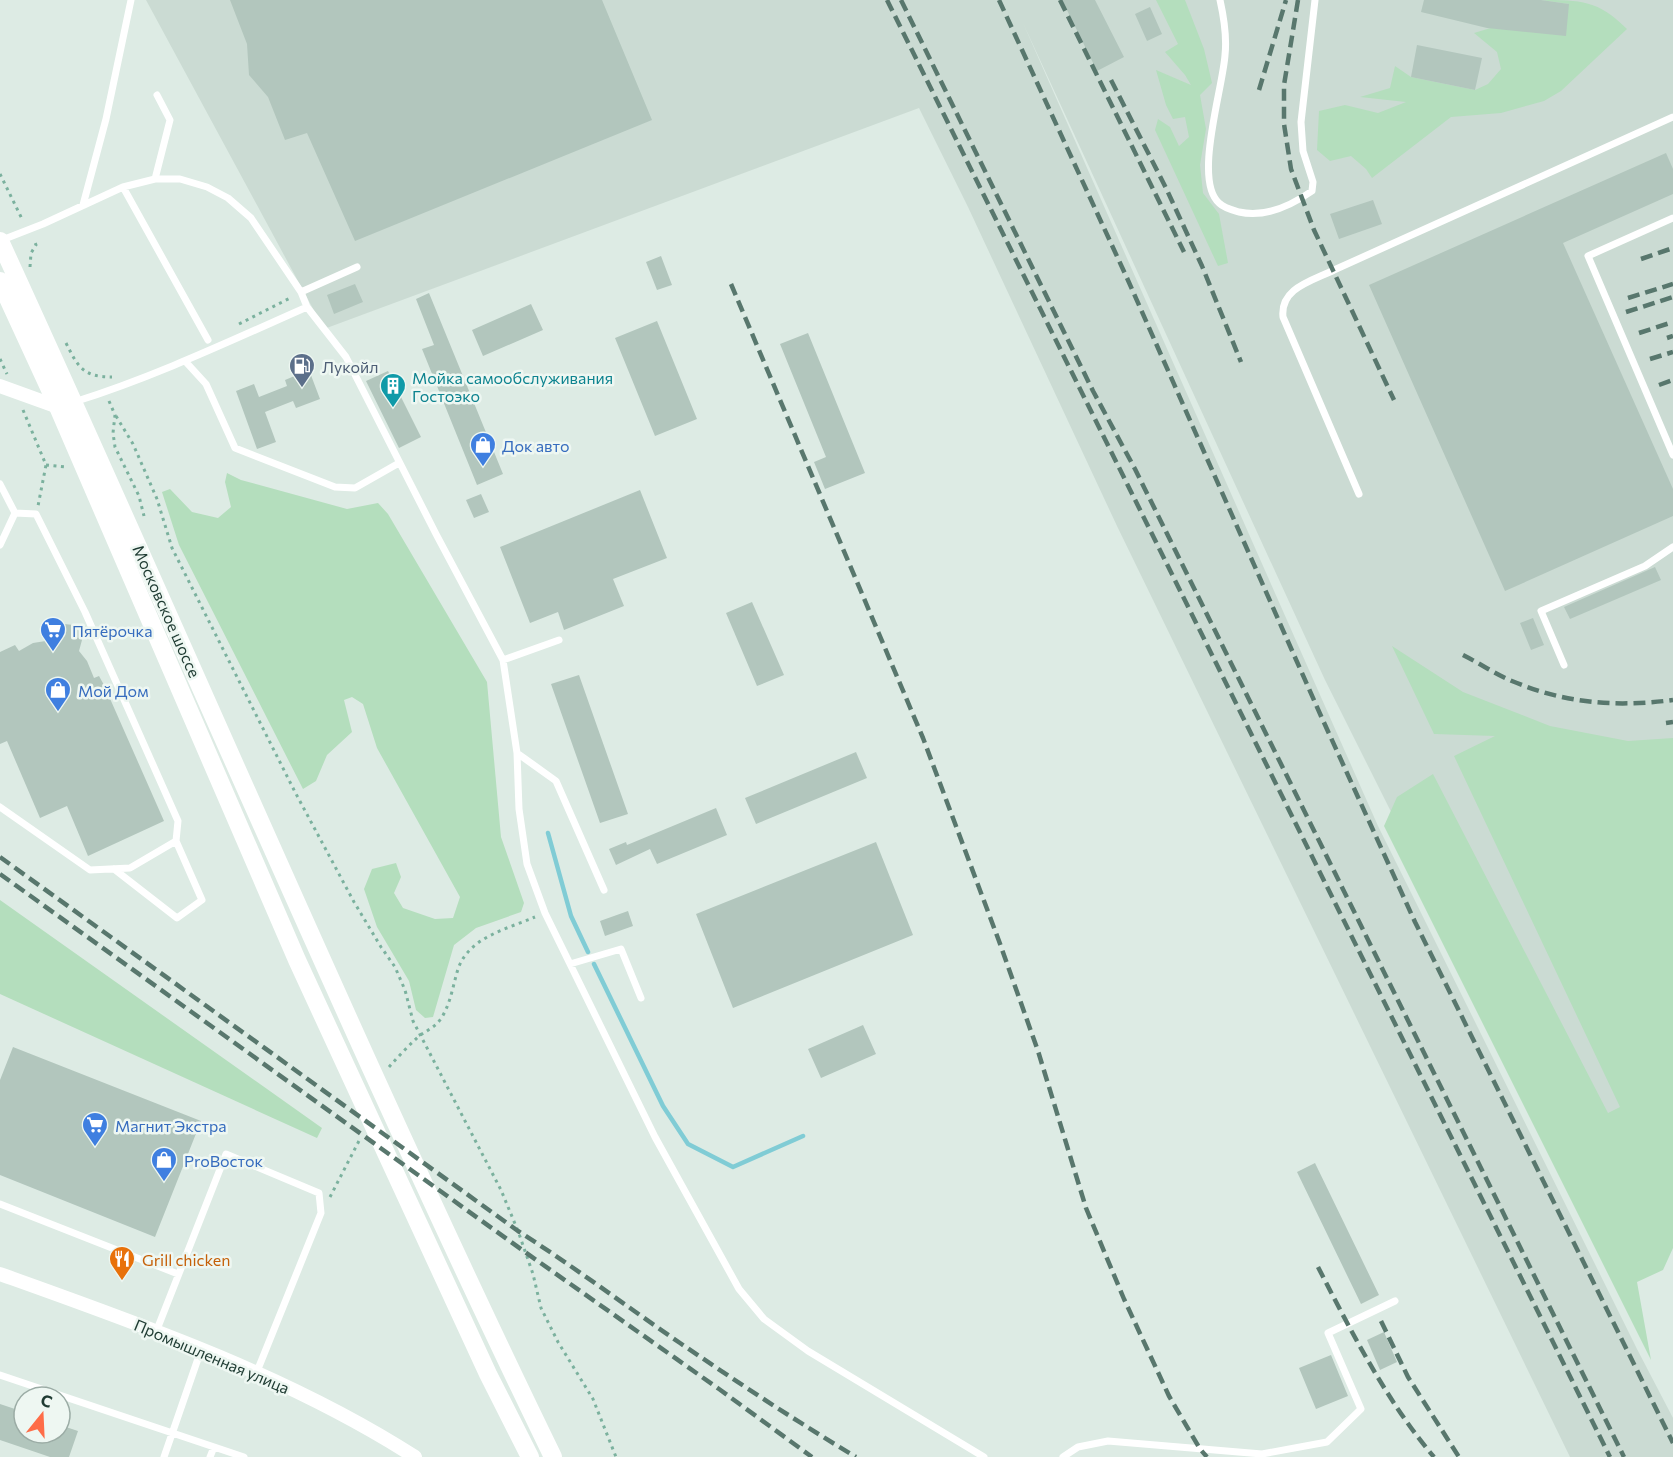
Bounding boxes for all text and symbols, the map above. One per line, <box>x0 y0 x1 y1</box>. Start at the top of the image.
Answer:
fuel station icon: Лукойл <box>287 351 317 389</box>
place label: Лукойл <box>322 357 378 376</box>
place label: Мойка самообслуживания Гостоэко <box>412 368 613 405</box>
building icon: Мойка самообслуживания Гостоэко <box>378 371 408 409</box>
shop icon: Док авто <box>468 430 498 468</box>
place label: Док авто <box>502 436 569 455</box>
street label: Московское шоссе <box>129 542 205 680</box>
supermarket icon: Пятёрочка <box>38 615 68 653</box>
place label: Пятёрочка <box>72 621 152 640</box>
shop icon: Мой Дом <box>43 675 73 713</box>
place label: Мой Дом <box>78 681 149 700</box>
supermarket icon: Магнит Экстра <box>80 1110 110 1148</box>
place label: Магнит Экстра <box>115 1116 227 1135</box>
shop icon: ProВосток <box>149 1145 179 1183</box>
place label: ProВосток <box>184 1151 263 1170</box>
restaurant icon: Grill chicken <box>107 1244 137 1282</box>
place label: Grill chicken <box>142 1250 230 1269</box>
street label: Промышленная улица <box>132 1315 292 1397</box>
north arrow <box>12 1385 72 1445</box>
text: С <box>39 1390 55 1411</box>

